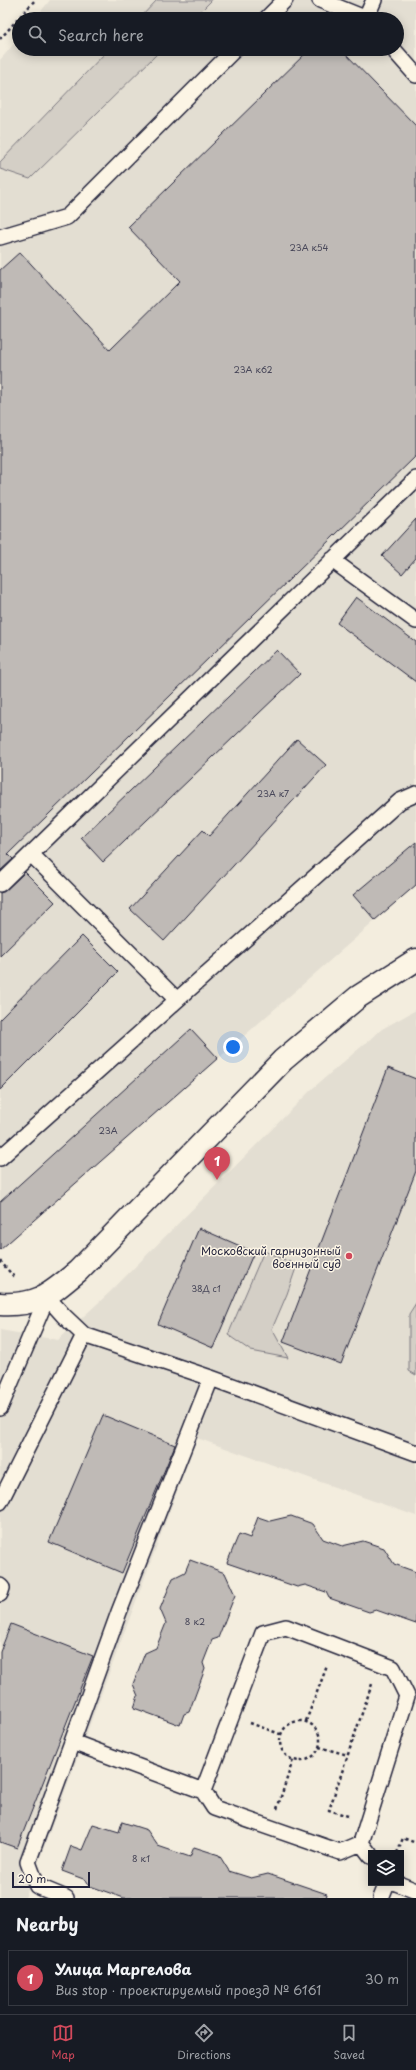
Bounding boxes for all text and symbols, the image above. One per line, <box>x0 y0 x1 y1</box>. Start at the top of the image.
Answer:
search box <box>12 12 404 56</box>
icon: search <box>26 23 48 45</box>
text: Search here <box>58 23 144 46</box>
house number: 23А к54 <box>289 240 329 254</box>
house number: 23А к62 <box>233 362 273 376</box>
house number: 23А к7 <box>257 786 289 800</box>
your location <box>223 1037 243 1057</box>
house number: 23А <box>98 1123 118 1137</box>
pin: 1 <box>204 1147 230 1180</box>
place label: Московский гарнизонный военный суд <box>201 1242 341 1272</box>
marker: Московский гарнизонный военный суд <box>344 1251 354 1261</box>
house number: 38Д с1 <box>191 1281 221 1295</box>
house number: 8 к2 <box>185 1614 205 1628</box>
map controls <box>368 1850 404 1886</box>
button: layers <box>368 1850 404 1886</box>
house number: 8 к1 <box>132 1851 150 1865</box>
scale bar <box>12 1870 90 1889</box>
text: 20 m <box>18 1870 46 1887</box>
text: Nearby <box>16 1911 78 1937</box>
text: Улица Маргелова <box>55 1957 192 1980</box>
text: 1 <box>27 1969 33 1988</box>
text: 30 m <box>365 1969 399 1988</box>
text: Bus stop · проектируемый проезд № 6161 <box>55 1980 321 1999</box>
tab: Map <box>51 2022 75 2063</box>
tab: Directions <box>177 2022 231 2063</box>
tab: Saved <box>333 2022 365 2063</box>

